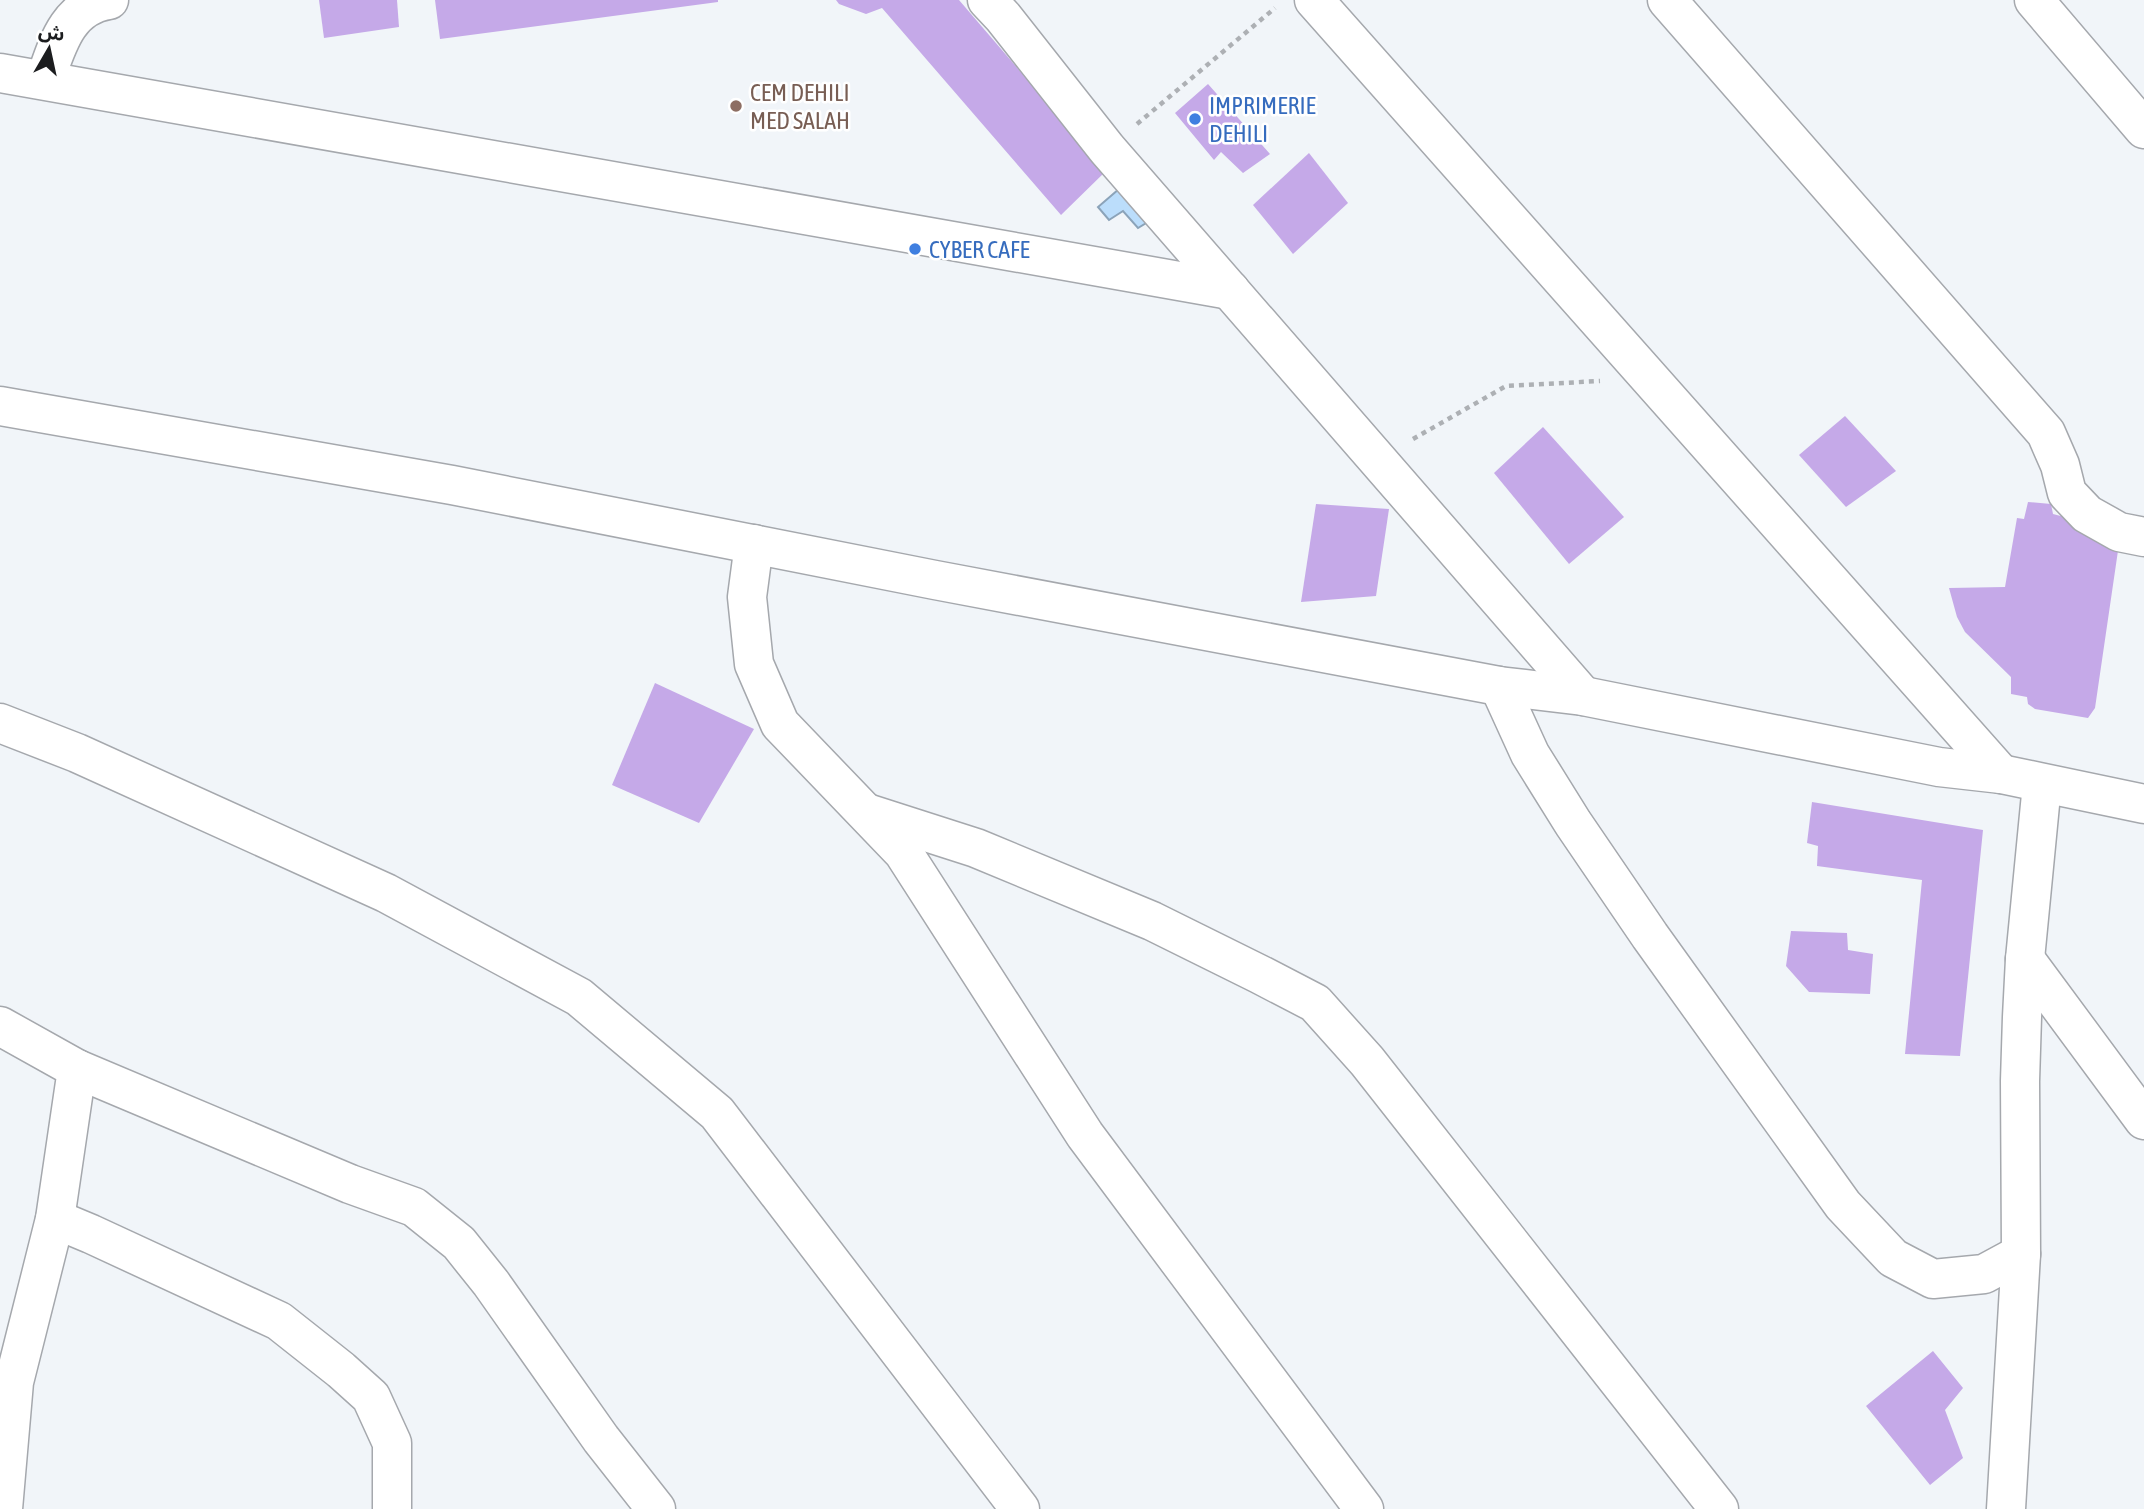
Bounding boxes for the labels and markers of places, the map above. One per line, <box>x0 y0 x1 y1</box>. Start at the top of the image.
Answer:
place label: CEM DEHILI MED SALAH <box>750 79 850 134</box>
place label: IMPRIMERIE DEHILI <box>1209 92 1316 147</box>
marker: CEM DEHILI MED SALAH <box>728 98 744 114</box>
marker: IMPRIMERIE DEHILI <box>1187 111 1203 127</box>
place label: CYBER CAFE <box>929 236 1030 263</box>
marker: CYBER CAFE <box>907 241 923 257</box>

